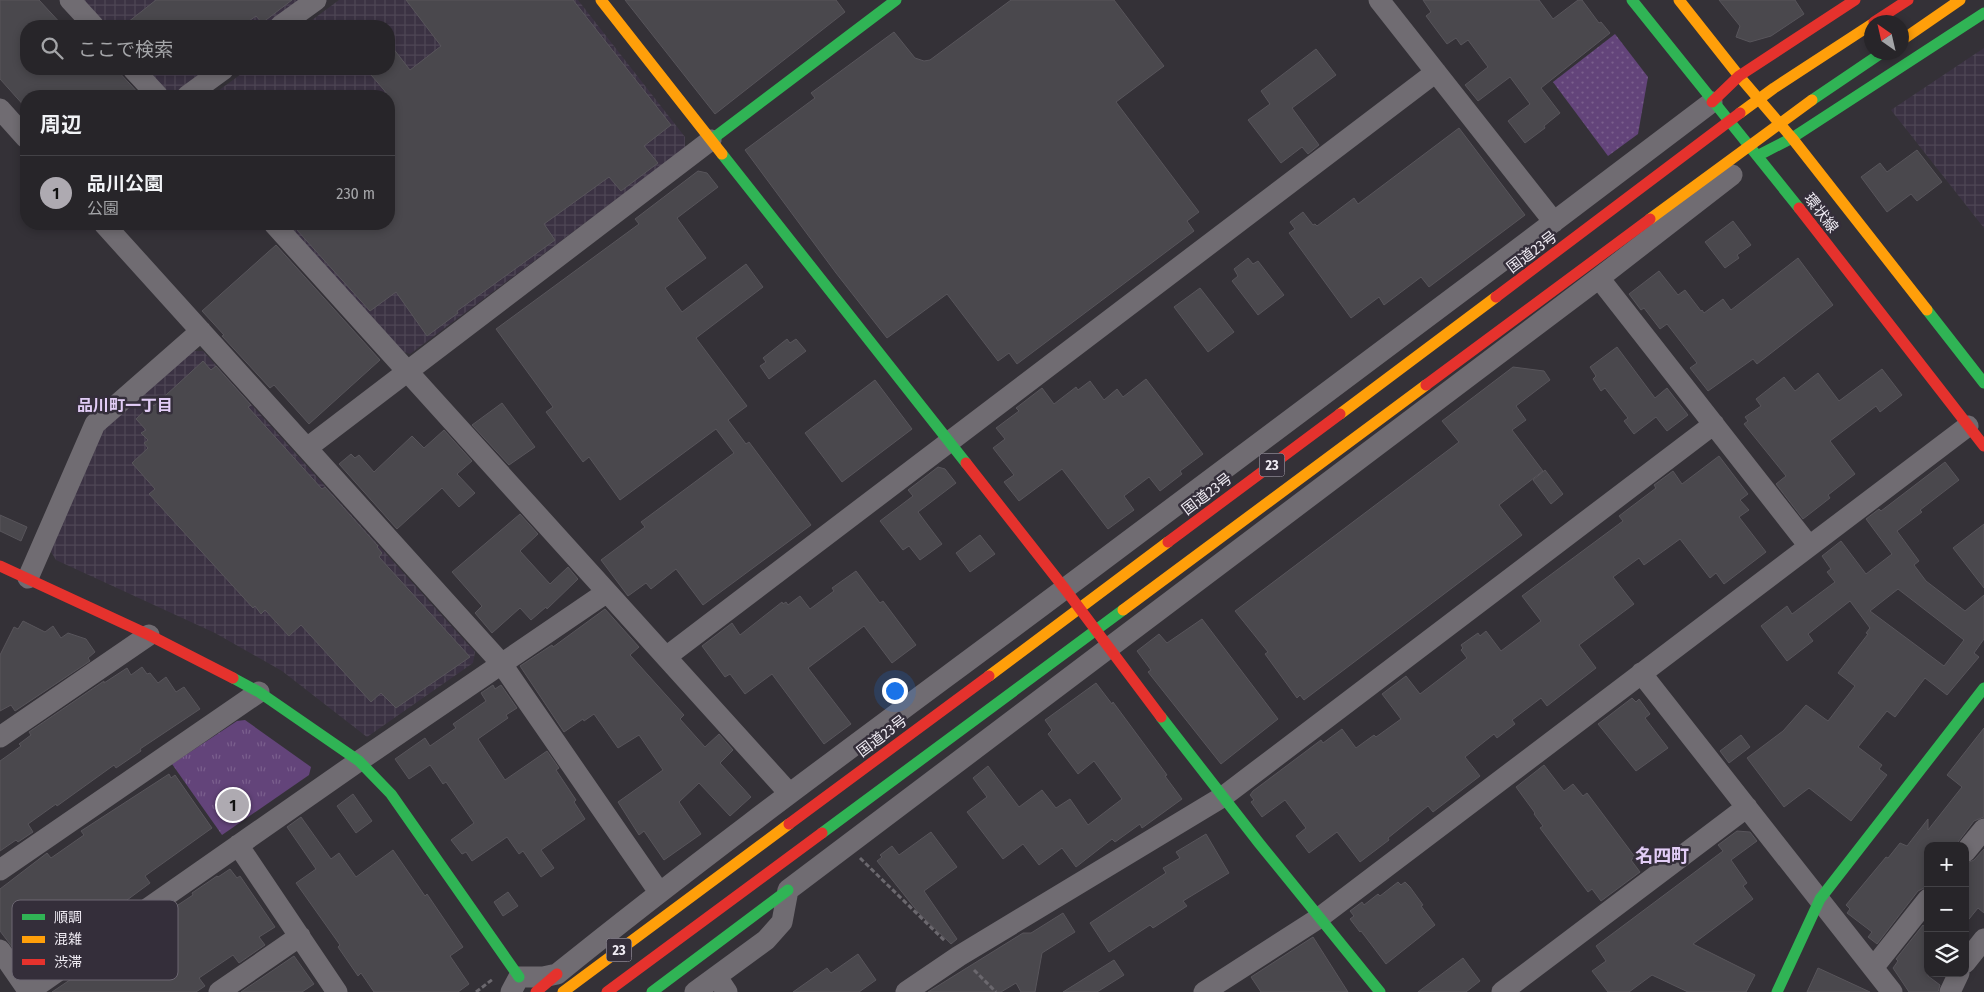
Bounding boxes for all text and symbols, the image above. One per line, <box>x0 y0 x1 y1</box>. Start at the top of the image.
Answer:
north arrow <box>1864 15 1909 60</box>
search box <box>20 20 395 75</box>
icon: search <box>38 34 66 62</box>
text: ここで検索 <box>78 38 173 61</box>
text: 周辺 <box>40 112 82 138</box>
text: 品川公園 <box>87 172 163 195</box>
text: 1 <box>53 184 59 203</box>
text: 230 m <box>336 184 375 203</box>
street label: 環状線 <box>1800 190 1842 236</box>
text: 公園 <box>87 199 119 218</box>
street label: 国道23号 <box>1503 227 1561 277</box>
district label: 品川町一丁目 <box>77 396 173 415</box>
road number: 23 <box>1260 454 1284 476</box>
street label: 国道23号 <box>1178 469 1236 519</box>
your location <box>882 678 908 704</box>
street label: 国道23号 <box>853 711 911 761</box>
pin: 1 <box>217 786 249 824</box>
map controls <box>1924 842 1969 977</box>
button: + <box>1924 842 1969 887</box>
district label: 名四町 <box>1635 845 1689 867</box>
button: − <box>1924 887 1969 932</box>
legend <box>12 900 178 980</box>
text: 順調 <box>54 909 82 926</box>
text: 混雑 <box>54 931 82 948</box>
button: layers <box>1924 932 1969 977</box>
road number: 23 <box>606 938 632 962</box>
text: 渋滞 <box>54 954 82 971</box>

